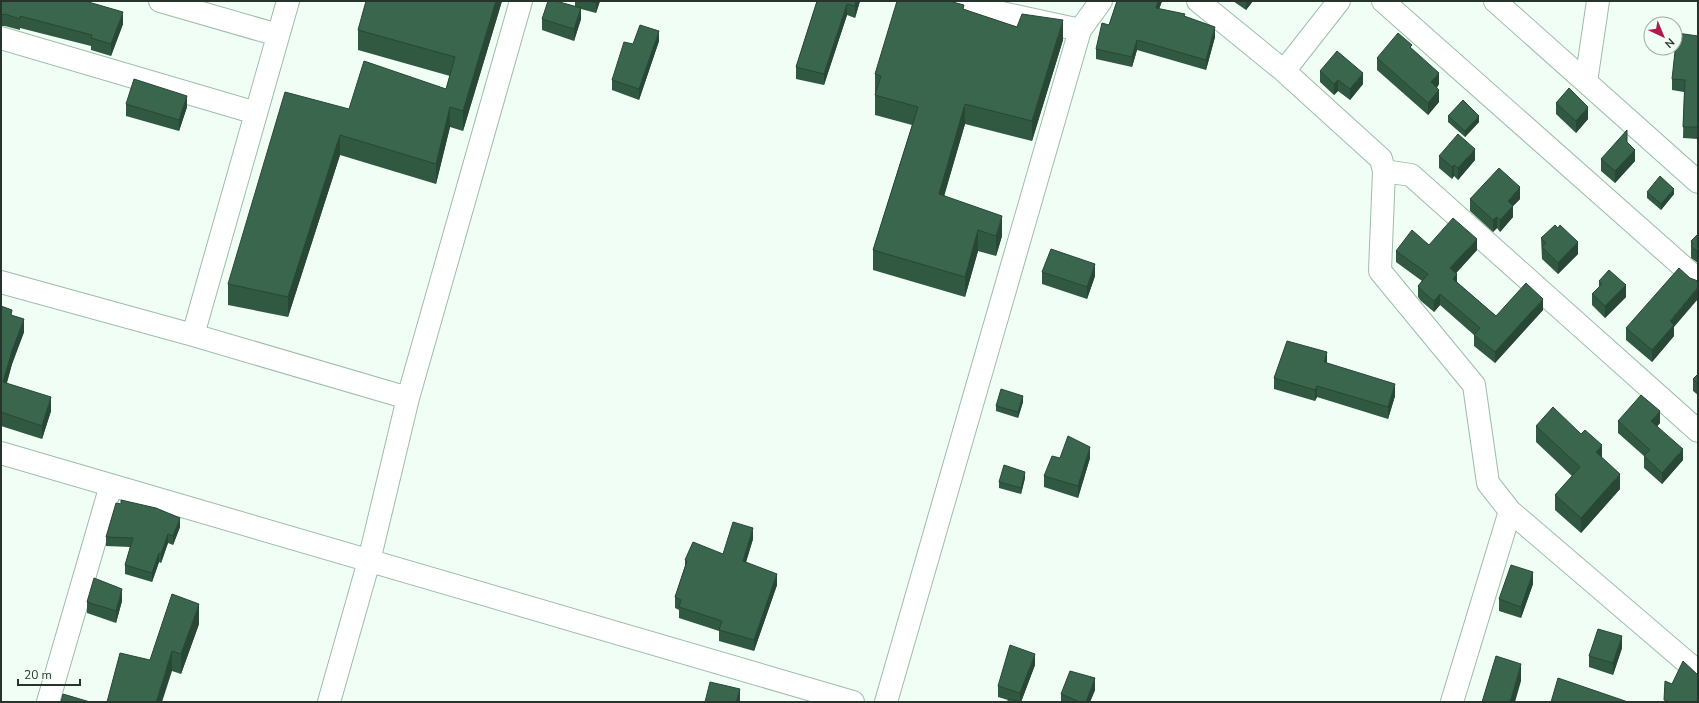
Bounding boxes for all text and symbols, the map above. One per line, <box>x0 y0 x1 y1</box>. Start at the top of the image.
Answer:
north arrow <box>1643 16 1683 56</box>
text: N <box>1661 35 1678 51</box>
scale bar <box>18 661 80 687</box>
text: 20 m <box>24 667 52 683</box>

